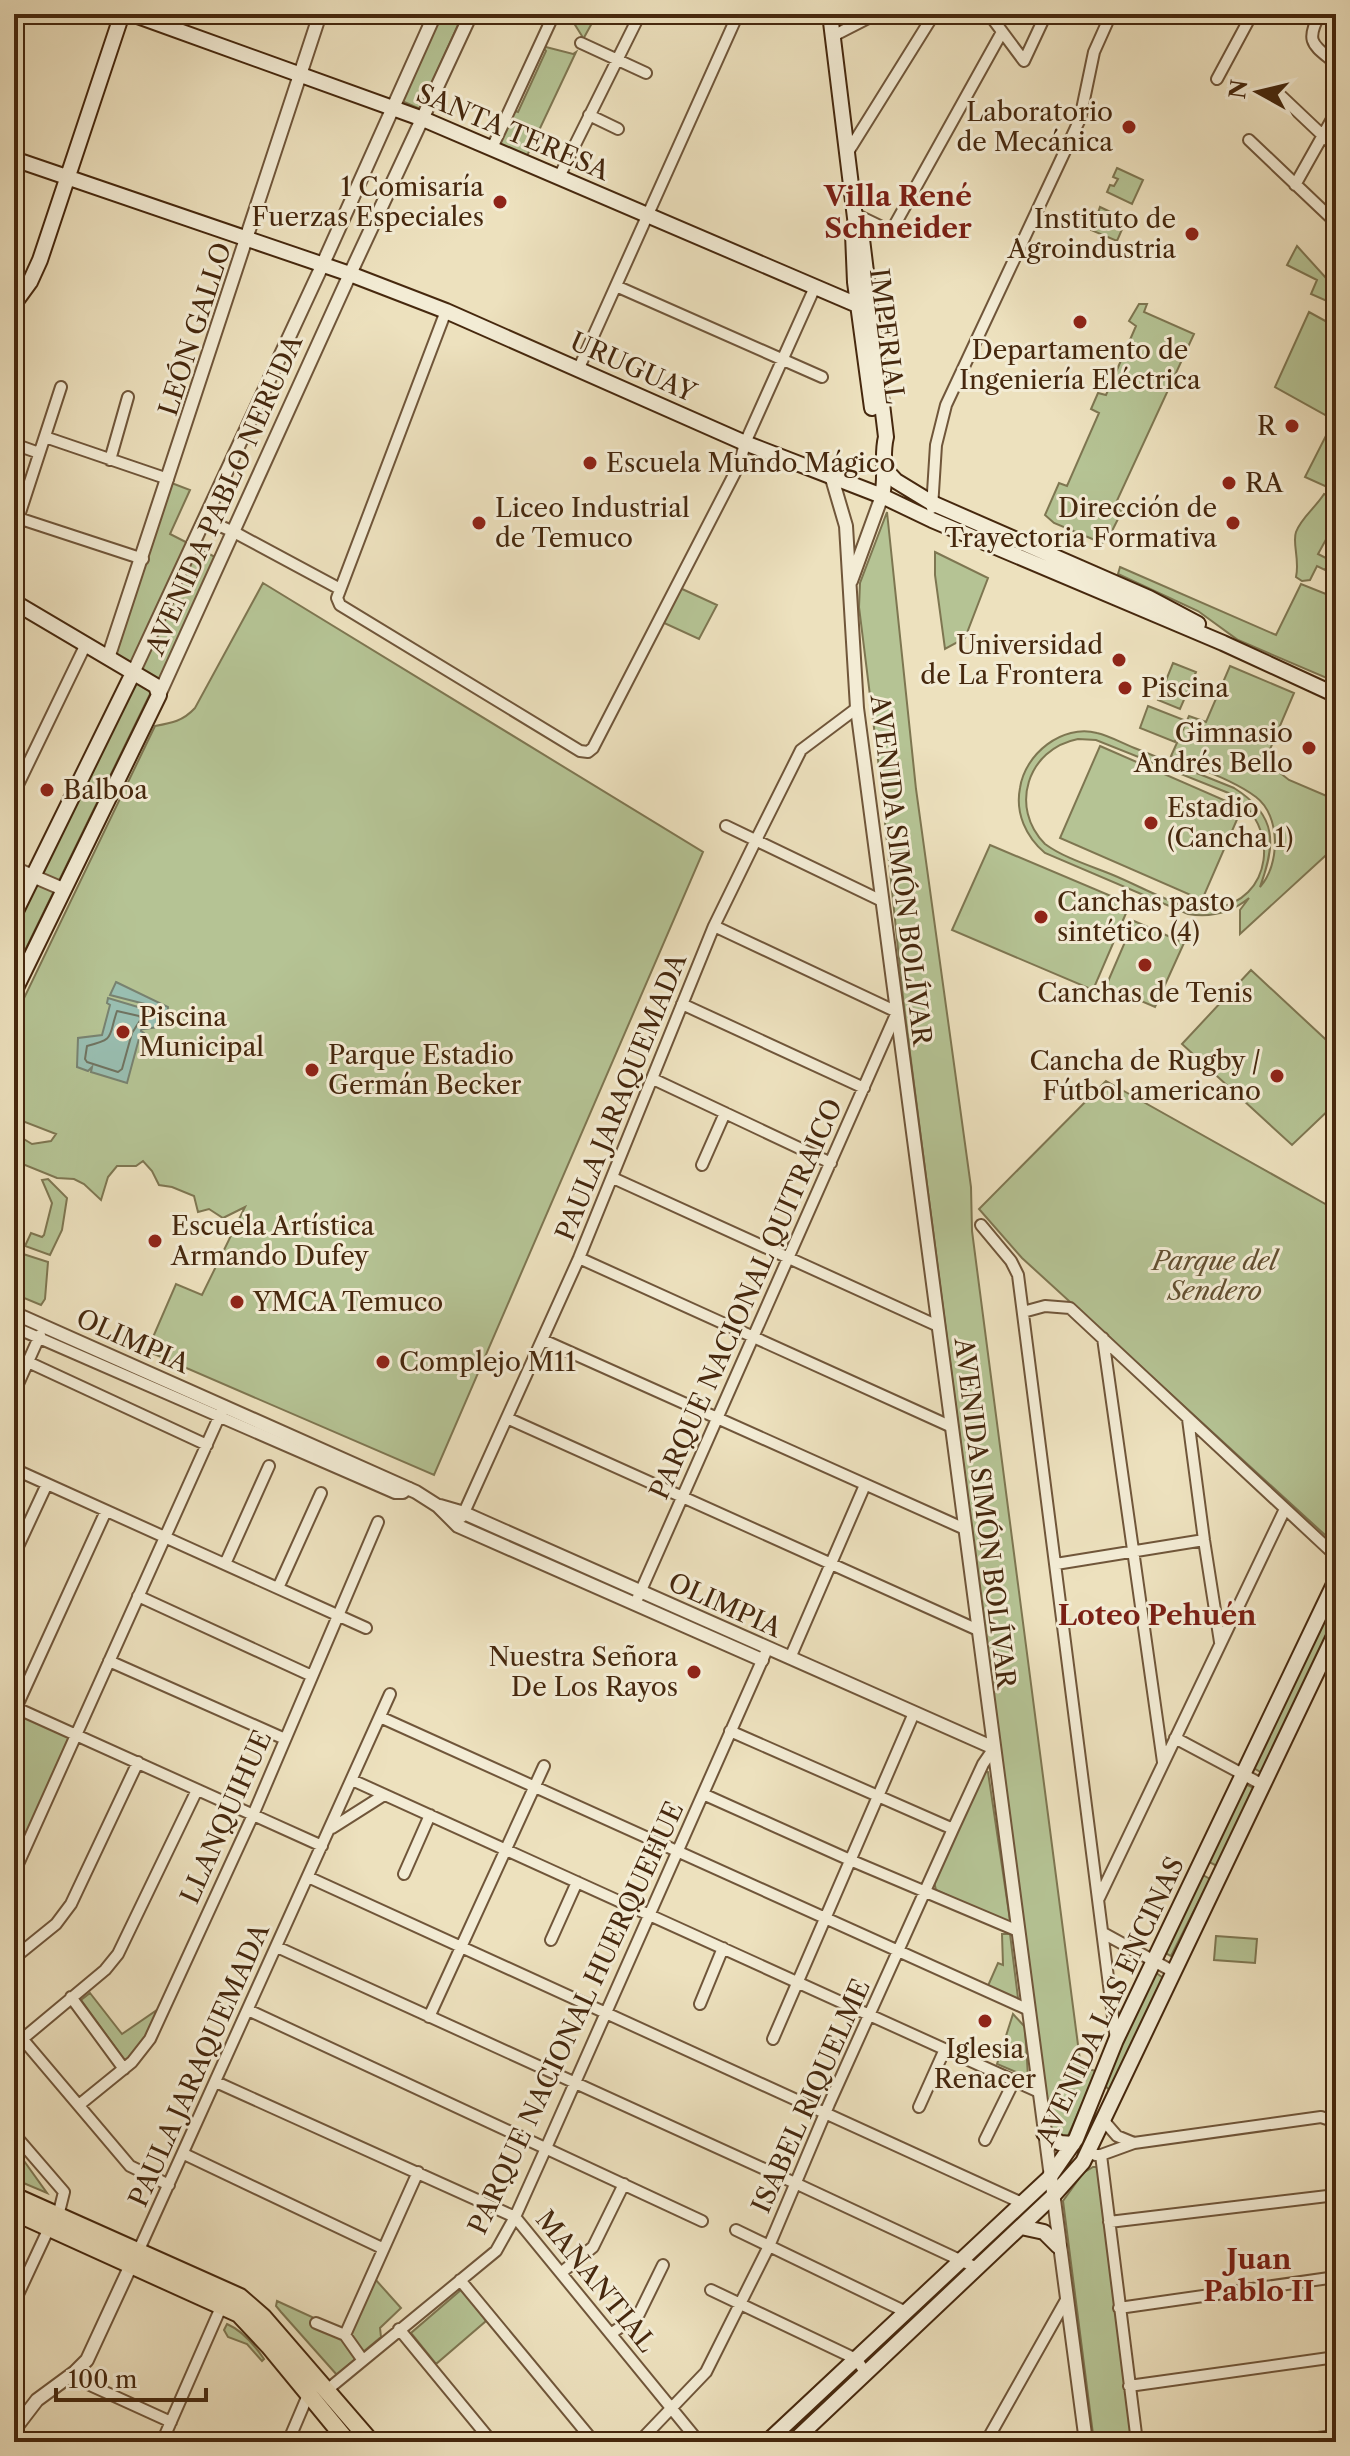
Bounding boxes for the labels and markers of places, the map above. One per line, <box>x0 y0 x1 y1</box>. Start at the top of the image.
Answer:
place label: Laboratorio de Mecánica <box>957 96 1113 158</box>
marker: Laboratorio de Mecánica <box>1120 118 1138 136</box>
place label: 1 Comisaría Fuerzas Especiales <box>252 171 484 233</box>
marker: 1 Comisaría Fuerzas Especiales <box>491 193 509 211</box>
place label: Instituto de Agroindustria <box>1007 203 1176 265</box>
marker: Instituto de Agroindustria <box>1183 225 1201 243</box>
marker: Departamento de Ingeniería Eléctrica <box>1071 313 1089 331</box>
place label: Departamento de Ingeniería Eléctrica <box>959 334 1201 396</box>
place label: R <box>1257 410 1278 442</box>
marker: R <box>1283 417 1301 435</box>
place label: Escuela Mundo Mágico <box>606 447 895 479</box>
marker: Escuela Mundo Mágico <box>581 454 599 472</box>
place label: RA <box>1245 467 1284 499</box>
marker: RA <box>1220 474 1238 492</box>
place label: Liceo Industrial de Temuco <box>495 492 690 554</box>
place label: Dirección de Trayectoria Formativa <box>944 492 1217 554</box>
marker: Liceo Industrial de Temuco <box>470 514 488 532</box>
marker: Dirección de Trayectoria Formativa <box>1224 514 1242 532</box>
place label: Universidad de La Frontera <box>920 629 1103 691</box>
marker: Universidad de La Frontera <box>1110 651 1128 669</box>
place label: Piscina <box>1141 672 1229 704</box>
marker: Piscina <box>1116 679 1134 697</box>
place label: Gimnasio Andrés Bello <box>1133 717 1293 779</box>
marker: Gimnasio Andrés Bello <box>1300 739 1318 757</box>
place label: Balboa <box>63 774 148 806</box>
marker: Balboa <box>38 781 56 799</box>
place label: Estadio (Cancha 1) <box>1167 792 1294 854</box>
marker: Estadio (Cancha 1) <box>1142 814 1160 832</box>
place label: Canchas pasto sintético (4) <box>1057 886 1235 948</box>
marker: Canchas pasto sintético (4) <box>1032 908 1050 926</box>
marker: Canchas de Tenis <box>1136 956 1154 974</box>
place label: Canchas de Tenis <box>1037 977 1253 1009</box>
place label: Piscina Municipal <box>139 1001 264 1063</box>
marker: Piscina Municipal <box>114 1023 132 1041</box>
place label: Parque Estadio Germán Becker <box>328 1039 522 1101</box>
place label: Cancha de Rugby / Fútbol americano <box>1030 1045 1261 1107</box>
marker: Parque Estadio Germán Becker <box>303 1061 321 1079</box>
marker: Cancha de Rugby / Fútbol americano <box>1268 1067 1286 1085</box>
place label: Escuela Artística Armando Dufey <box>170 1210 375 1272</box>
marker: Escuela Artística Armando Dufey <box>146 1232 164 1250</box>
place label: YMCA Temuco <box>252 1286 443 1318</box>
marker: YMCA Temuco <box>228 1293 246 1311</box>
place label: Complejo M11 <box>399 1346 576 1378</box>
marker: Complejo M11 <box>374 1353 392 1371</box>
place label: Nuestra Señora De Los Rayos <box>488 1641 678 1703</box>
marker: Nuestra Señora De Los Rayos <box>685 1663 703 1681</box>
marker: Iglesia Renacer <box>976 2012 994 2030</box>
place label: Iglesia Renacer <box>934 2033 1036 2095</box>

